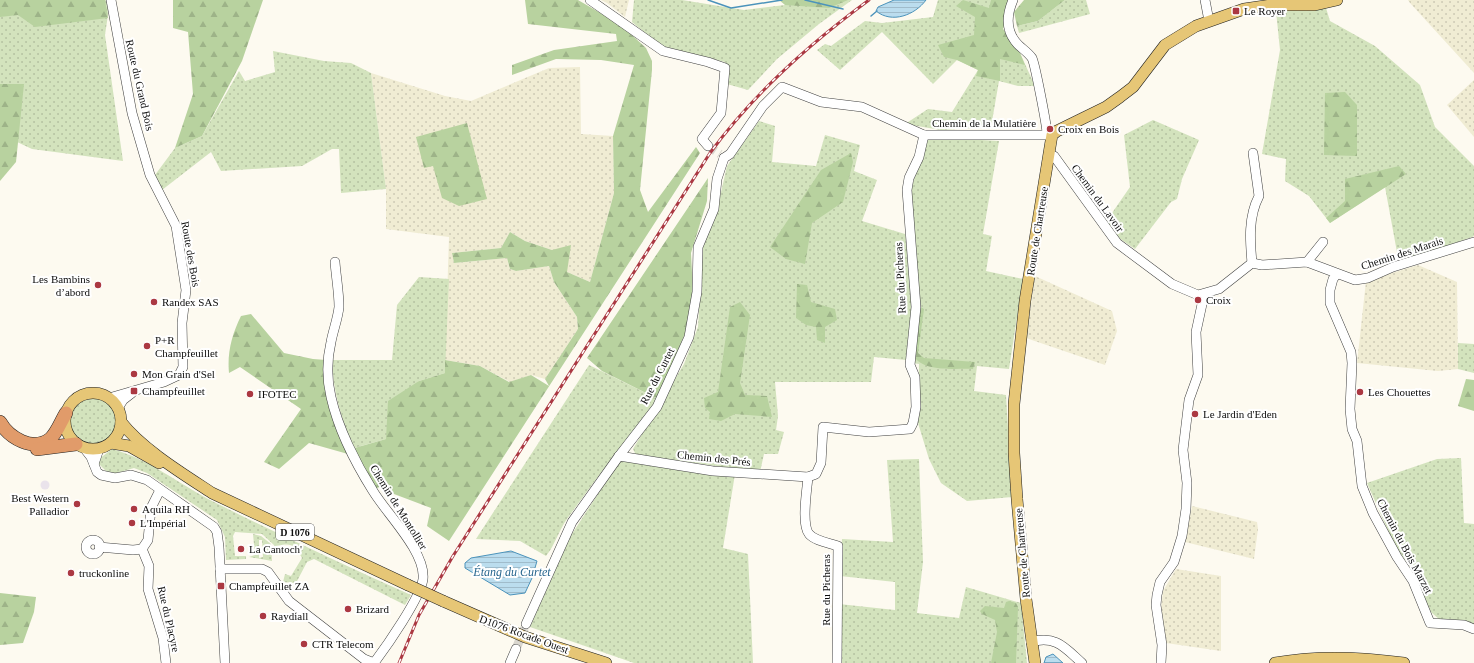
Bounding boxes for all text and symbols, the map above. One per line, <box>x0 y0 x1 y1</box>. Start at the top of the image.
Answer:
place label: Le Royer <box>1244 5 1286 17</box>
marker: Le Royer <box>1231 6 1241 16</box>
street label: Route du Grand Bois <box>124 38 156 132</box>
street label: Chemin de la Mulatière <box>932 117 1036 129</box>
place label: Croix en Bois <box>1058 123 1119 135</box>
marker: Croix en Bois <box>1045 124 1055 134</box>
street label: Chemin du Lavoir <box>1069 162 1127 234</box>
street label: Route de Chartreuse <box>1024 186 1050 276</box>
street label: Route des Bois <box>179 220 203 288</box>
street label: Chemin des Marais <box>1359 234 1445 272</box>
street label: Rue du Picheras <box>892 242 908 314</box>
place label: Les Bambins d’abord <box>32 273 90 298</box>
marker: Les Bambins d’abord <box>93 280 103 290</box>
place label: Croix <box>1206 294 1232 306</box>
marker: Croix <box>1193 295 1203 305</box>
place label: Randex SAS <box>162 296 219 308</box>
marker: Randex SAS <box>149 297 159 307</box>
place label: P+R Champfeuillet <box>155 334 218 359</box>
marker: P+R Champfeuillet <box>142 341 152 351</box>
street label: Rue du Curtet <box>638 346 676 406</box>
place label: Mon Grain d'Sel <box>142 368 215 380</box>
marker: Mon Grain d'Sel <box>129 369 139 379</box>
place label: Champfeuillet <box>142 385 205 397</box>
marker: Champfeuillet <box>129 386 139 396</box>
place label: Les Chouettes <box>1368 386 1431 398</box>
marker: Les Chouettes <box>1355 387 1365 397</box>
place label: IFOTEC <box>258 388 297 400</box>
marker: IFOTEC <box>245 389 255 399</box>
place label: Le Jardin d'Eden <box>1203 408 1278 420</box>
marker: Le Jardin d'Eden <box>1190 409 1200 419</box>
street label: Chemin des Prés <box>677 448 751 468</box>
street label: Chemin de Montollier <box>368 462 430 552</box>
place label: Best Western Palladior <box>11 492 69 517</box>
street label: Chemin du Bois Marzet <box>1375 497 1435 595</box>
marker: Best Western Palladior <box>72 499 82 509</box>
place label: Aquila RH <box>142 503 190 515</box>
marker: Aquila RH <box>129 504 139 514</box>
street label: Route de Chartreuse <box>1012 508 1032 598</box>
place label: L'Impérial <box>140 517 186 529</box>
marker: L'Impérial <box>127 518 137 528</box>
road number: D 1076 <box>276 524 314 540</box>
place label: La Cantoch' <box>249 543 302 555</box>
marker: La Cantoch' <box>236 544 246 554</box>
street label: Rue du Picheras <box>820 554 832 626</box>
water label: Étang du Curtet <box>472 565 551 579</box>
place label: truckonline <box>79 567 129 579</box>
marker: truckonline <box>66 568 76 578</box>
place label: Champfeuillet ZA <box>229 580 309 592</box>
marker: Champfeuillet ZA <box>216 581 226 591</box>
street label: Rue du Placyre <box>156 585 182 653</box>
place label: Brizard <box>356 603 389 615</box>
marker: Brizard <box>343 604 353 614</box>
place label: Raydiall <box>271 610 308 622</box>
marker: Raydiall <box>258 611 268 621</box>
street label: D1076 Rocade Ouest <box>478 612 570 656</box>
place label: CTR Telecom <box>312 638 374 650</box>
marker: CTR Telecom <box>299 639 309 649</box>

